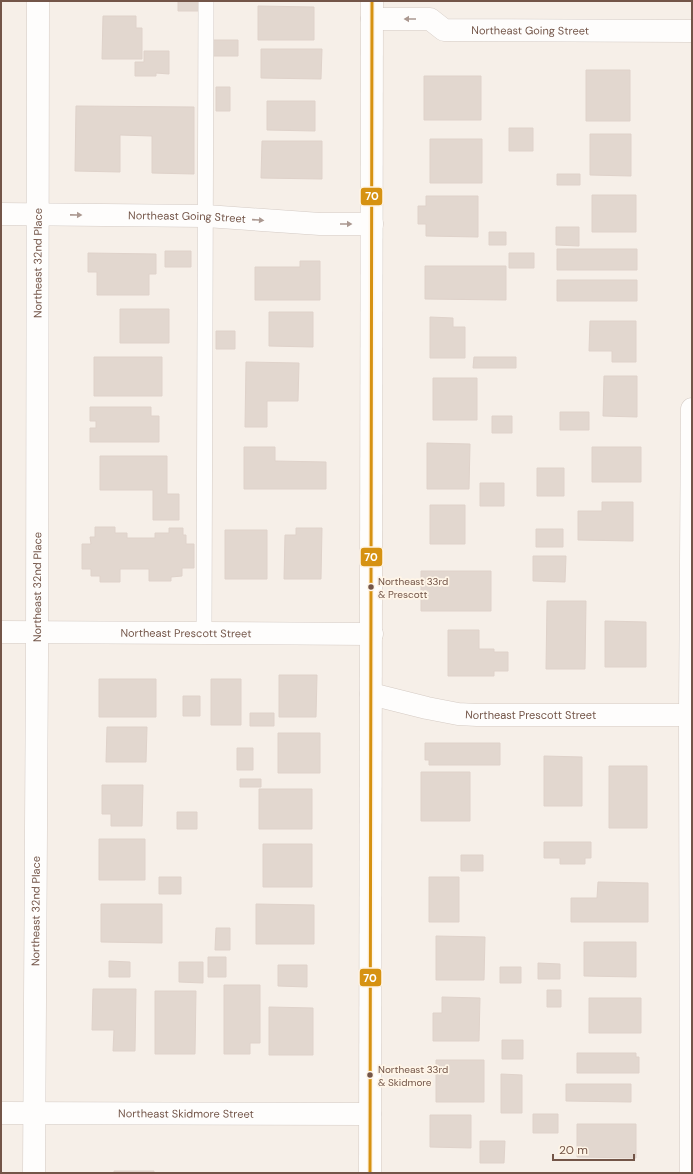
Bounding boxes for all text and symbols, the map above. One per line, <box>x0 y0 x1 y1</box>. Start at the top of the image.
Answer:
one-way arrow <box>403 16 416 22</box>
street label: Northeast Going Street <box>471 23 589 38</box>
line badge: 70 <box>360 187 383 206</box>
text: 70 <box>365 189 379 203</box>
street label: Northeast 32nd Place <box>31 208 45 318</box>
street label: Northeast Going Street <box>128 208 246 226</box>
one-way arrow <box>70 212 83 218</box>
one-way arrow <box>252 216 264 223</box>
one-way arrow <box>340 221 353 227</box>
street label: Northeast 32nd Place <box>30 532 44 642</box>
line badge: 70 <box>360 547 383 567</box>
text: 70 <box>364 550 378 564</box>
place label: Northeast 33rd & Prescott <box>378 575 448 601</box>
marker: Northeast 33rd & Prescott <box>366 582 376 592</box>
street label: Northeast Prescott Street <box>120 626 252 640</box>
street label: Northeast Prescott Street <box>465 707 596 722</box>
street label: Northeast 32nd Place <box>28 856 43 966</box>
line badge: 70 <box>359 968 382 987</box>
text: 70 <box>363 971 377 985</box>
place label: Northeast 33rd & Skidmore <box>378 1063 448 1089</box>
marker: Northeast 33rd & Skidmore <box>365 1070 375 1080</box>
street label: Northeast Skidmore Street <box>118 1106 254 1121</box>
scale bar <box>553 1136 634 1162</box>
text: 20 m <box>559 1142 588 1158</box>

